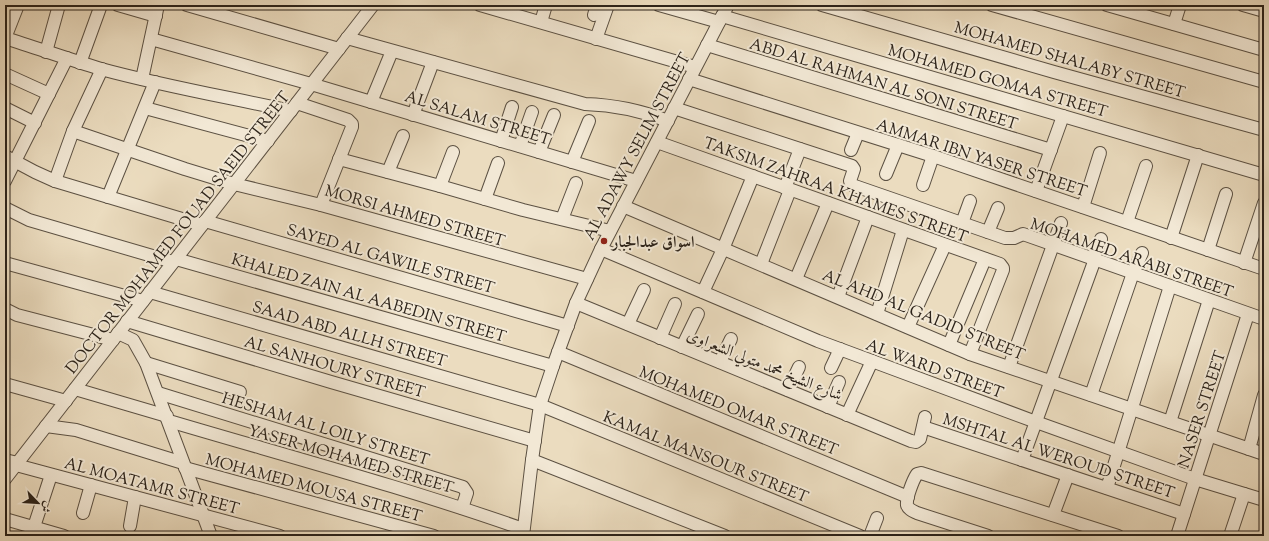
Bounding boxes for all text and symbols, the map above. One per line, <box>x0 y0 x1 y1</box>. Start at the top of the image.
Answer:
street label: MOHAMED SHALABY STREET <box>951 17 1187 105</box>
street label: ABD AL RAHMAN AL SONI STREET <box>746 34 1020 137</box>
street label: MOHAMED GOMAA STREET <box>885 40 1110 125</box>
street label: AL ADAWY SELIM STREET <box>579 49 698 245</box>
street label: AL SALAM STREET <box>401 86 553 153</box>
street label: DOCTOR MOHAMED FOUAD SAEID STREET <box>61 87 297 380</box>
street label: AMMAR IBN YASER STREET <box>873 114 1090 204</box>
street label: TAKSIM ZAHRAA KHAMES STREET <box>700 133 971 250</box>
street label: MORSI AHMED STREET <box>322 181 507 254</box>
street label: MOHAMED ARABI STREET <box>1027 214 1236 305</box>
street label: SAYED AL GAWILE STREET <box>284 220 497 301</box>
place label: اسواق عبدالجبار <box>610 232 695 255</box>
marker: اسواق عبدالجبار <box>599 236 609 246</box>
street label: KHALED ZAIN AL AABEDIN STREET <box>228 249 508 350</box>
street label: AL AHD AL GADID STREET <box>818 265 1028 368</box>
street label: SAAD ABD ALLH STREET <box>249 297 449 374</box>
street label: شارع الشيخ محمد متولي الشعراوى <box>682 325 845 409</box>
street label: AL SANHOURY STREET <box>241 332 427 405</box>
street label: AL WARD STREET <box>862 335 1006 406</box>
street label: NASER STREET <box>1174 348 1233 471</box>
street label: MOHAMED OMAR STREET <box>635 362 841 463</box>
street label: HESHAM AL LOILY STREET <box>219 388 432 473</box>
street label: KAMAL MANSOUR STREET <box>599 406 811 510</box>
street label: MSHTAL AL WEROUD STREET <box>939 409 1177 506</box>
street label: YASER MOHAMED STREET <box>245 420 456 501</box>
street label: MOHAMED MOUSA STREET <box>202 449 424 529</box>
street label: AL MOATAMR STREET <box>61 453 241 522</box>
north arrow <box>18 483 58 523</box>
text: ش <box>37 498 56 515</box>

